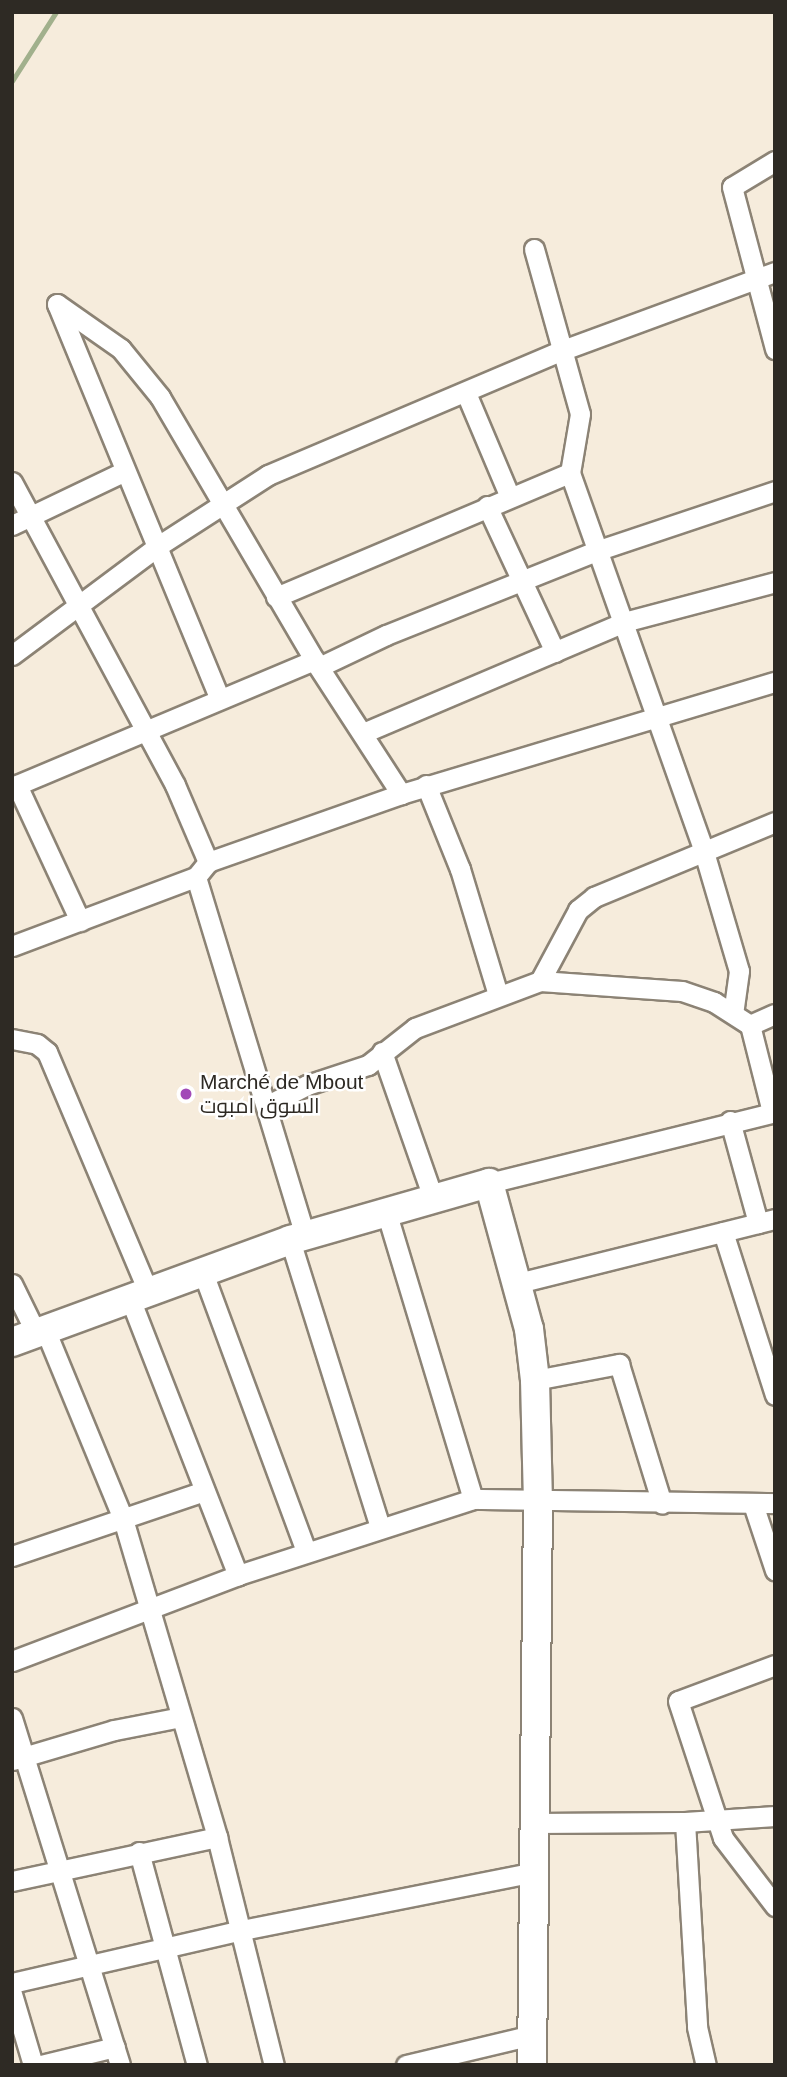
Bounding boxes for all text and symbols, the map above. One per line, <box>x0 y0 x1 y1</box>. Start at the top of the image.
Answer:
place label: Marché de Mbout السوق امبوت <box>200 1069 363 1119</box>
marker: Marché de Mbout السوق امبوت <box>178 1086 194 1102</box>

